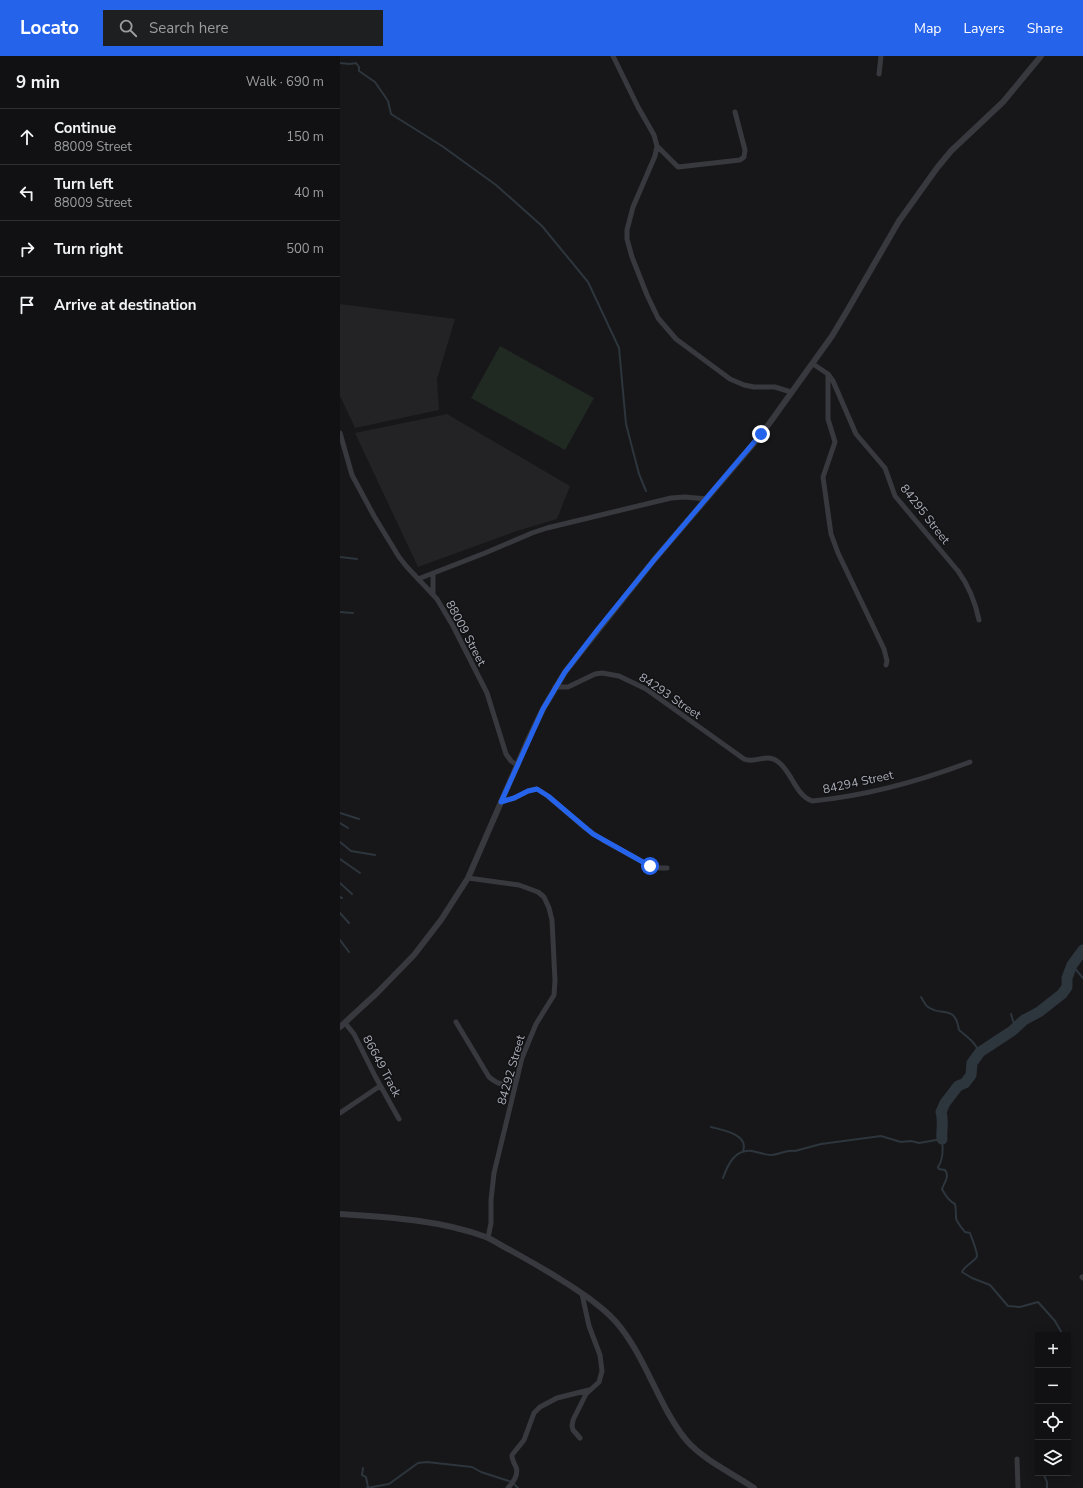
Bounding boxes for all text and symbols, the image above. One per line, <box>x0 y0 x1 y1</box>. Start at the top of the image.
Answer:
search box <box>103 10 383 46</box>
text: Locato <box>20 15 79 41</box>
icon: search <box>117 17 139 39</box>
text: Search here <box>149 18 229 38</box>
text: Map <box>914 19 941 38</box>
text: Layers <box>963 19 1005 38</box>
text: Share <box>1027 19 1063 38</box>
text: 9 min <box>16 71 60 94</box>
text: Walk · 690 m <box>246 73 324 91</box>
text: Continue <box>54 118 116 138</box>
icon: ahead <box>16 126 38 148</box>
text: 150 m <box>286 128 324 146</box>
text: 88009 Street <box>54 138 132 156</box>
text: Turn left <box>54 174 113 194</box>
icon: left <box>16 182 38 204</box>
text: 40 m <box>294 184 324 202</box>
text: 88009 Street <box>54 194 132 212</box>
icon: right <box>16 238 38 260</box>
text: Turn right <box>54 239 123 259</box>
text: 500 m <box>286 240 324 258</box>
icon: arrive <box>16 294 38 316</box>
text: Arrive at destination <box>54 295 197 315</box>
route end <box>752 425 770 443</box>
street label: 84295 Street <box>897 481 954 548</box>
street label: 88009 Street <box>442 598 490 669</box>
street label: 84293 Street <box>636 669 705 723</box>
street label: 84294 Street <box>821 767 896 797</box>
route start <box>641 857 659 875</box>
street label: 86649 Track <box>359 1032 405 1100</box>
street label: 84292 Street <box>493 1033 529 1107</box>
map controls <box>1035 1332 1071 1476</box>
button: + <box>1035 1332 1071 1368</box>
button: − <box>1035 1368 1071 1404</box>
button: locate <box>1035 1404 1071 1440</box>
button: layers <box>1035 1440 1071 1476</box>

